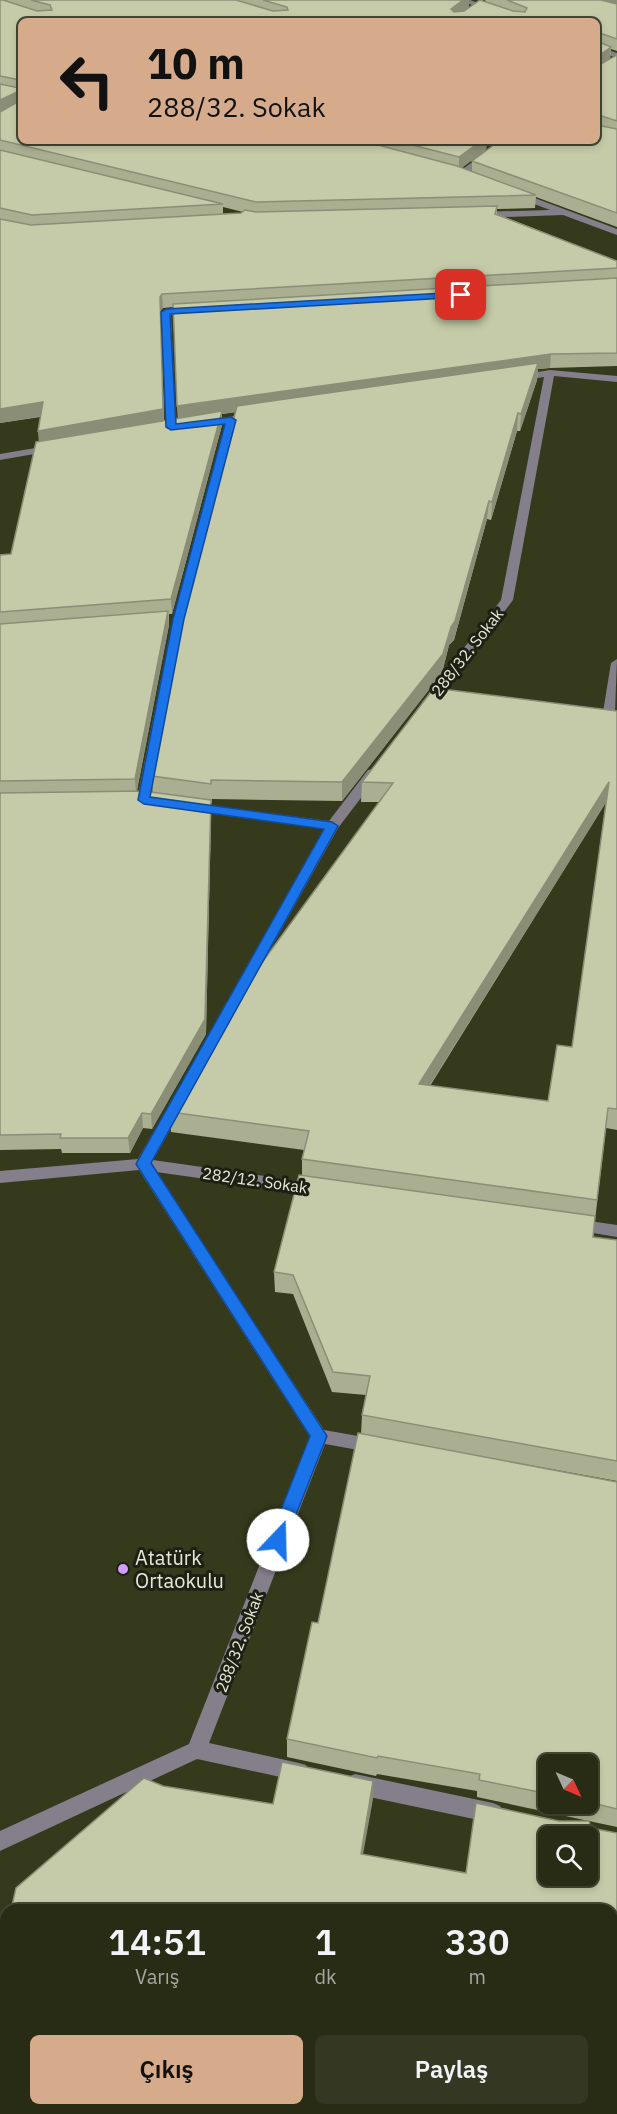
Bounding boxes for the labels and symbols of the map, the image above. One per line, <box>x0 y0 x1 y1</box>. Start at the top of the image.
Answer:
pin <box>435 269 486 320</box>
street label: 288/32. Sokak <box>427 604 508 700</box>
street label: 282/12. Sokak <box>201 1163 309 1197</box>
position arrow <box>246 1508 310 1572</box>
place label: Atatürk Ortaokulu <box>135 1544 224 1594</box>
marker: Atatürk Ortaokulu <box>116 1562 130 1576</box>
street label: 288/32. Sokak <box>211 1588 268 1695</box>
north arrow <box>538 1754 598 1814</box>

